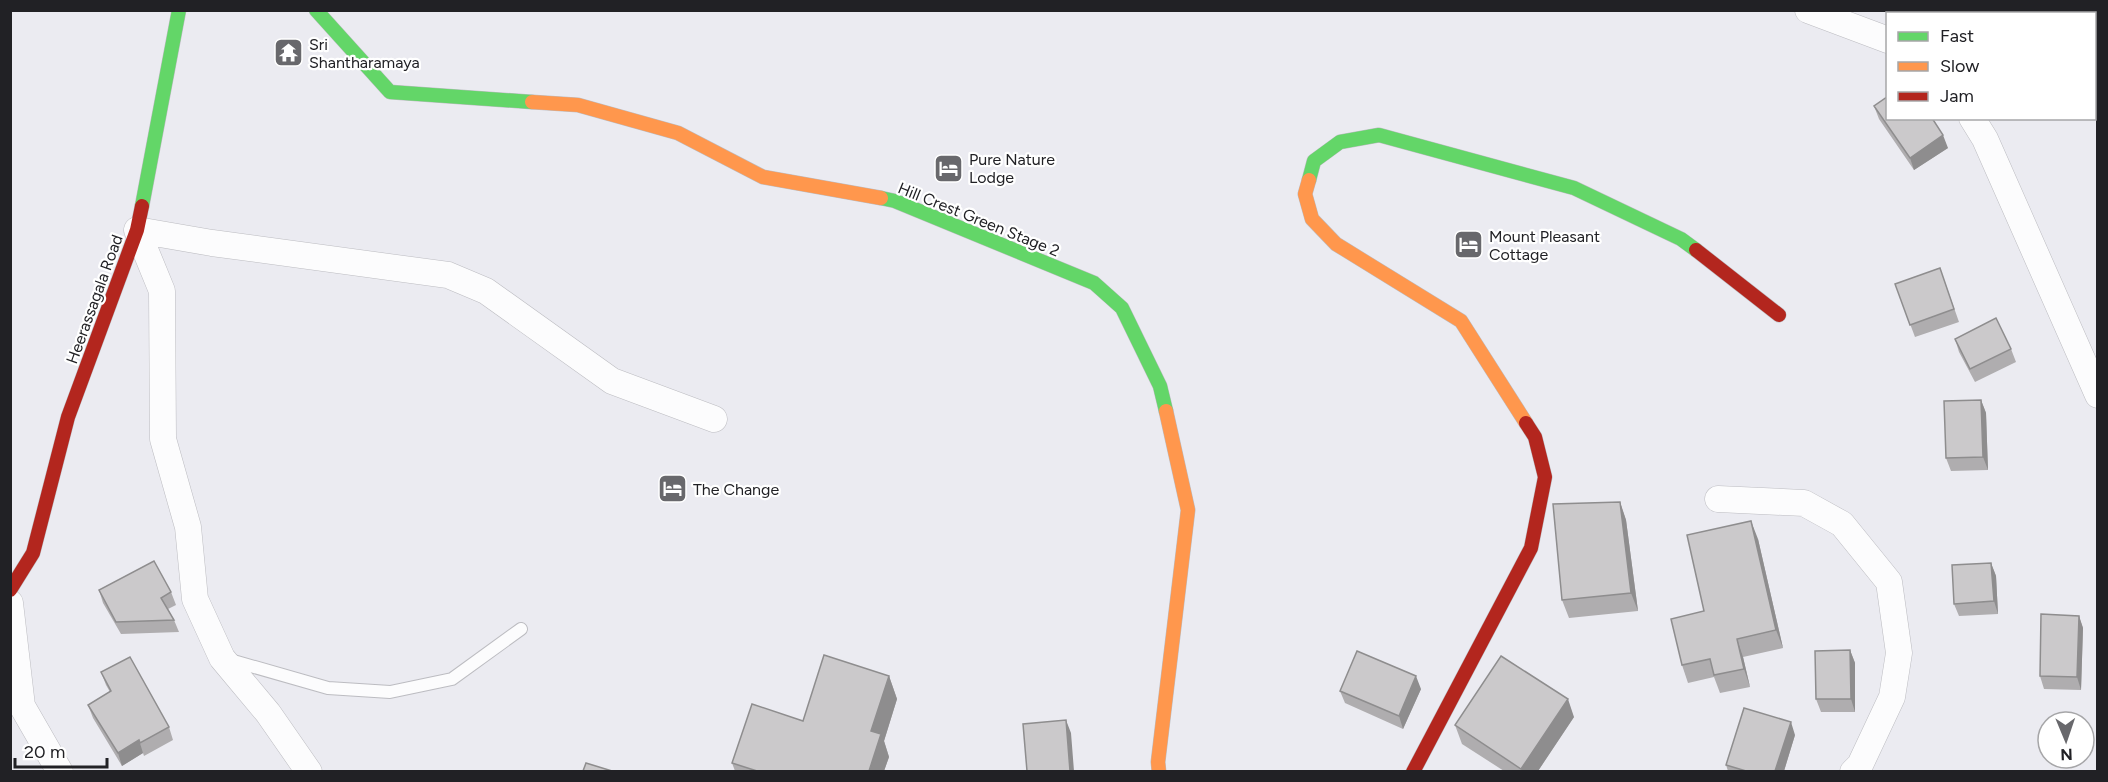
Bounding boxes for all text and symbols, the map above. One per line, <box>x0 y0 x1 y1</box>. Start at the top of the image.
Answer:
legend <box>1886 12 2096 120</box>
text: Fast <box>1940 25 1974 47</box>
place label: Sri Shantharamaya <box>309 35 420 72</box>
temple icon: Sri Shantharamaya <box>272 37 304 69</box>
text: Slow <box>1940 55 1979 77</box>
text: Jam <box>1940 85 1974 107</box>
place label: Pure Nature Lodge <box>969 150 1055 187</box>
hotel icon: Pure Nature Lodge <box>932 152 964 184</box>
street label: Hill Crest Green Stage 2 <box>895 178 1062 261</box>
place label: Mount Pleasant Cottage <box>1489 227 1600 264</box>
hotel icon: Mount Pleasant Cottage <box>1452 229 1484 261</box>
street label: Heerassagala Road <box>62 232 127 366</box>
hotel icon: The Change <box>656 473 688 505</box>
place label: The Change <box>693 480 779 499</box>
north arrow <box>2036 710 2096 770</box>
scale bar <box>15 731 106 769</box>
text: 20 m <box>24 741 65 763</box>
text: N <box>2060 745 2073 764</box>

